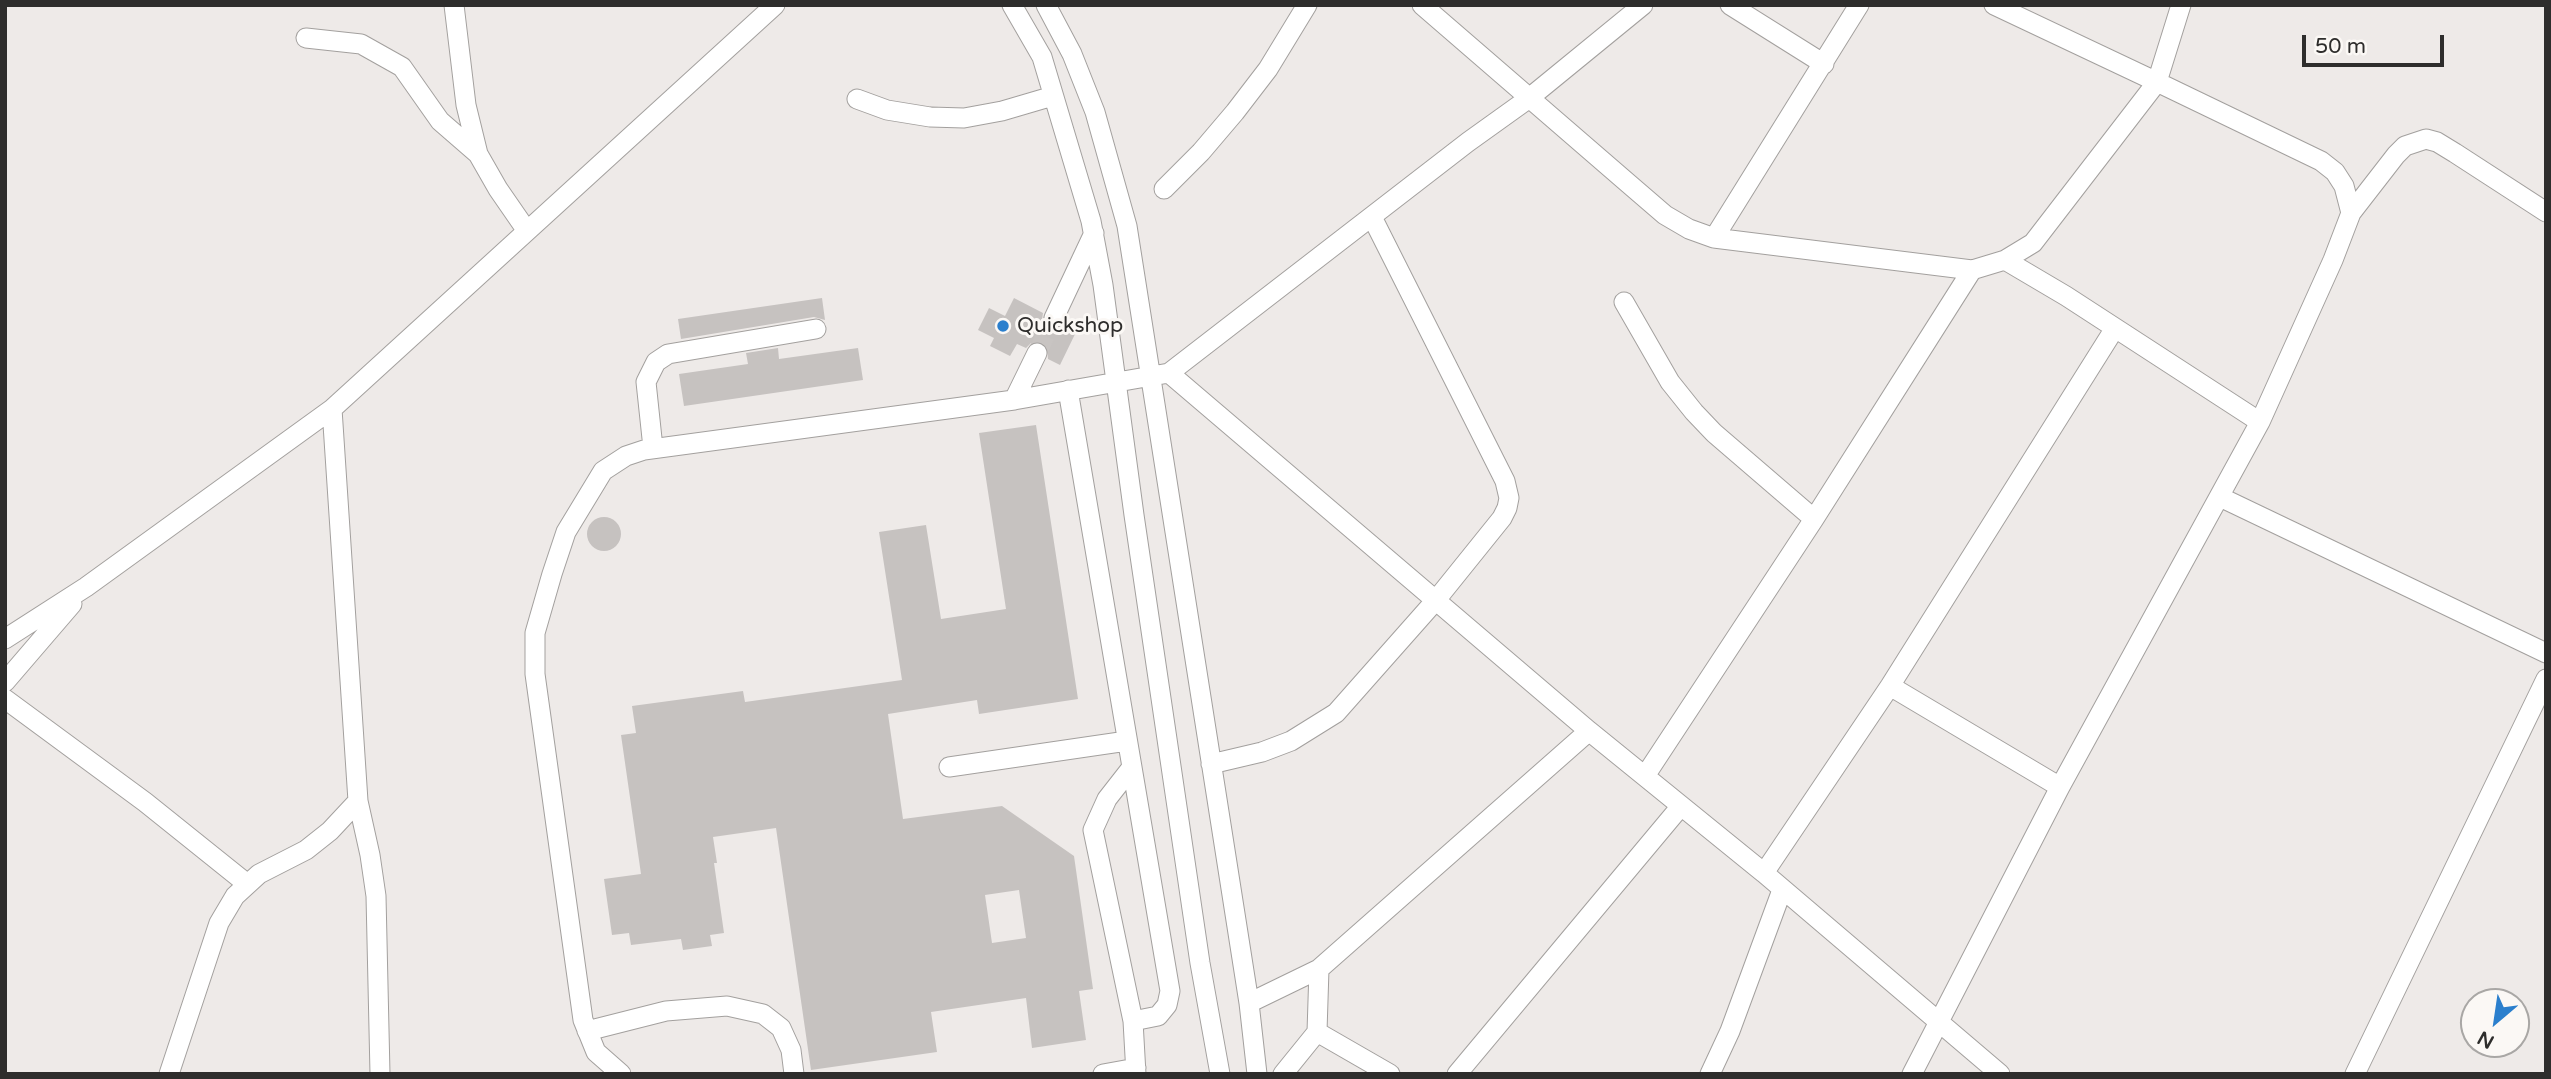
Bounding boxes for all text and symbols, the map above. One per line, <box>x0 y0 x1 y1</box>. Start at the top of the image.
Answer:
scale bar <box>2306 21 2448 65</box>
text: 50 m <box>2315 34 2366 59</box>
place label: Quickshop <box>1017 313 1123 339</box>
marker: Quickshop <box>995 318 1011 334</box>
north arrow <box>2460 988 2530 1058</box>
text: N <box>2474 1026 2498 1053</box>

